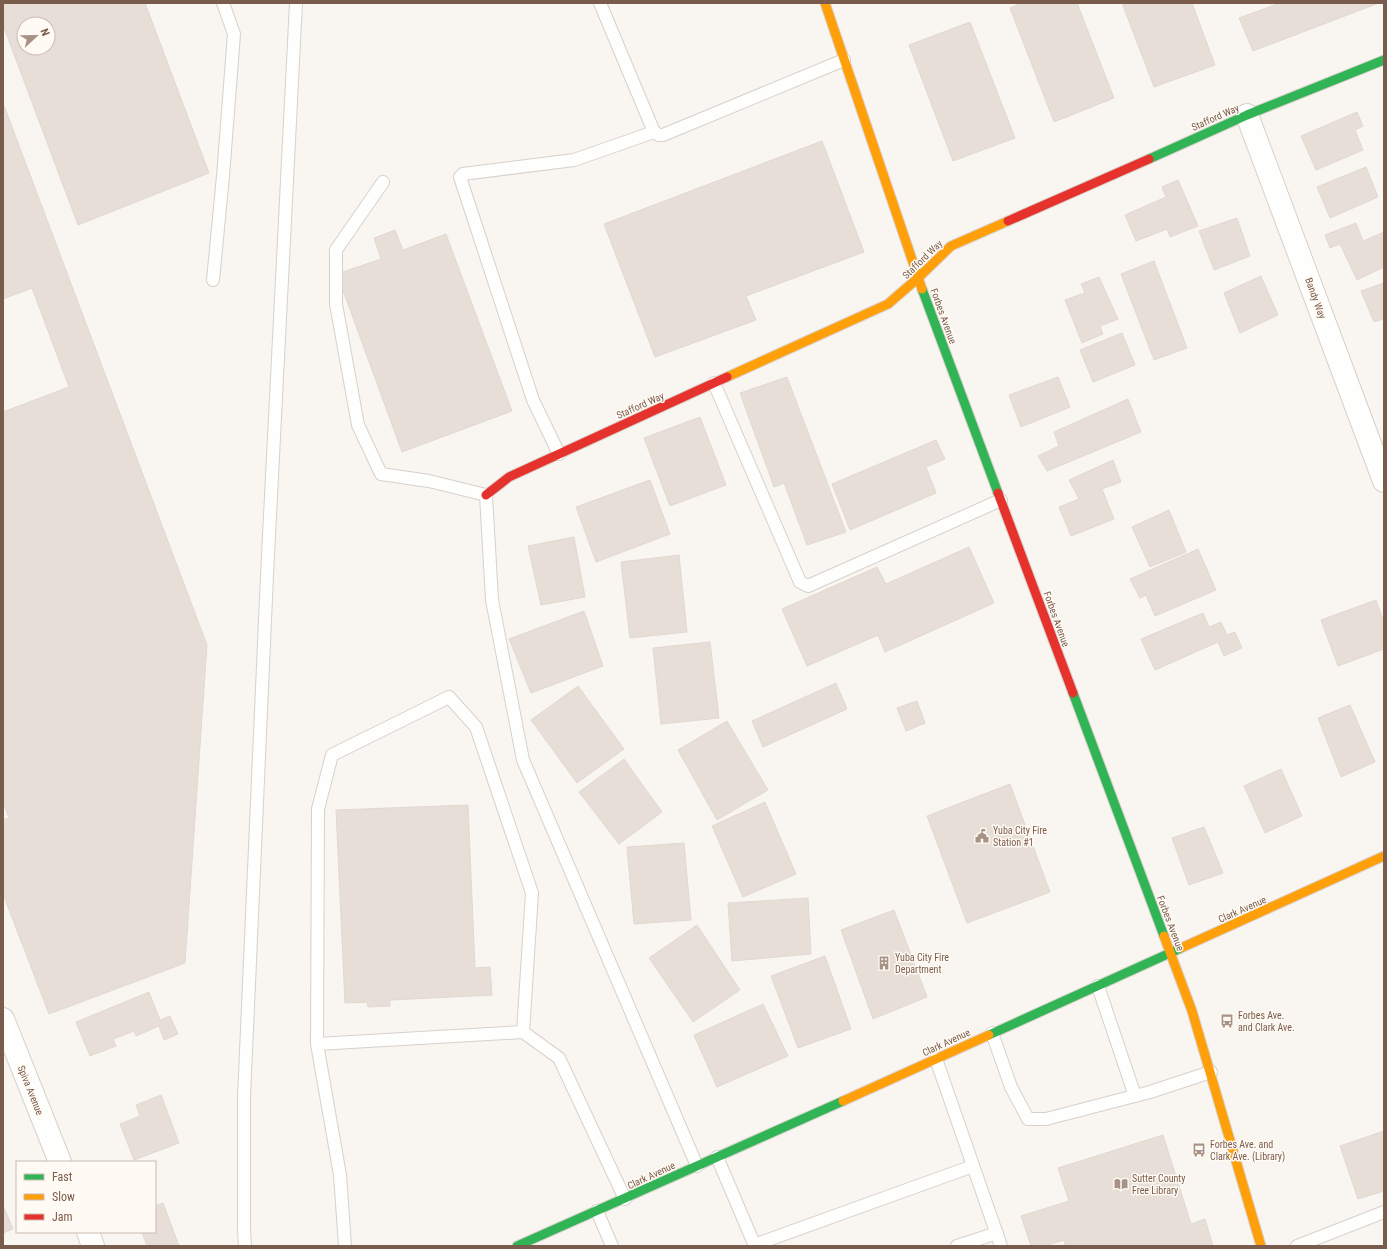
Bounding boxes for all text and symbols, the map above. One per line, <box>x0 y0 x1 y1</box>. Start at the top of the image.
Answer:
north arrow <box>16 16 56 56</box>
text: N <box>38 27 52 38</box>
street label: Stafford Way <box>1190 102 1241 133</box>
street label: Stafford Way <box>900 238 944 281</box>
street label: Bandy Way <box>1303 276 1328 320</box>
street label: Forbes Avenue <box>928 287 959 346</box>
street label: Stafford Way <box>615 390 666 421</box>
street label: Forbes Avenue <box>1041 590 1072 649</box>
place label: Yuba City Fire Station #1 <box>993 825 1047 848</box>
public building icon: Yuba City Fire Station #1 <box>974 828 990 844</box>
street label: Forbes Avenue <box>1155 894 1186 953</box>
street label: Clark Avenue <box>1216 894 1268 925</box>
place label: Yuba City Fire Department <box>895 952 949 975</box>
building icon: Yuba City Fire Department <box>876 955 892 971</box>
place label: Forbes Ave. and Clark Ave. <box>1238 1010 1295 1033</box>
bus stop icon: Forbes Ave. and Clark Ave. <box>1219 1013 1235 1029</box>
street label: Clark Avenue <box>921 1026 972 1058</box>
street label: Spiva Avenue <box>16 1064 46 1117</box>
place label: Forbes Ave. and Clark Ave. (Library) <box>1210 1139 1285 1163</box>
bus stop icon: Forbes Ave. and Clark Ave. (Library) <box>1191 1142 1207 1158</box>
street label: Clark Avenue <box>626 1159 677 1191</box>
legend <box>16 1161 156 1233</box>
text: Fast <box>52 1170 73 1184</box>
place label: Sutter County Free Library <box>1132 1173 1185 1196</box>
library icon: Sutter County Free Library <box>1113 1176 1129 1192</box>
text: Slow <box>52 1190 75 1204</box>
text: Jam <box>52 1210 73 1224</box>

